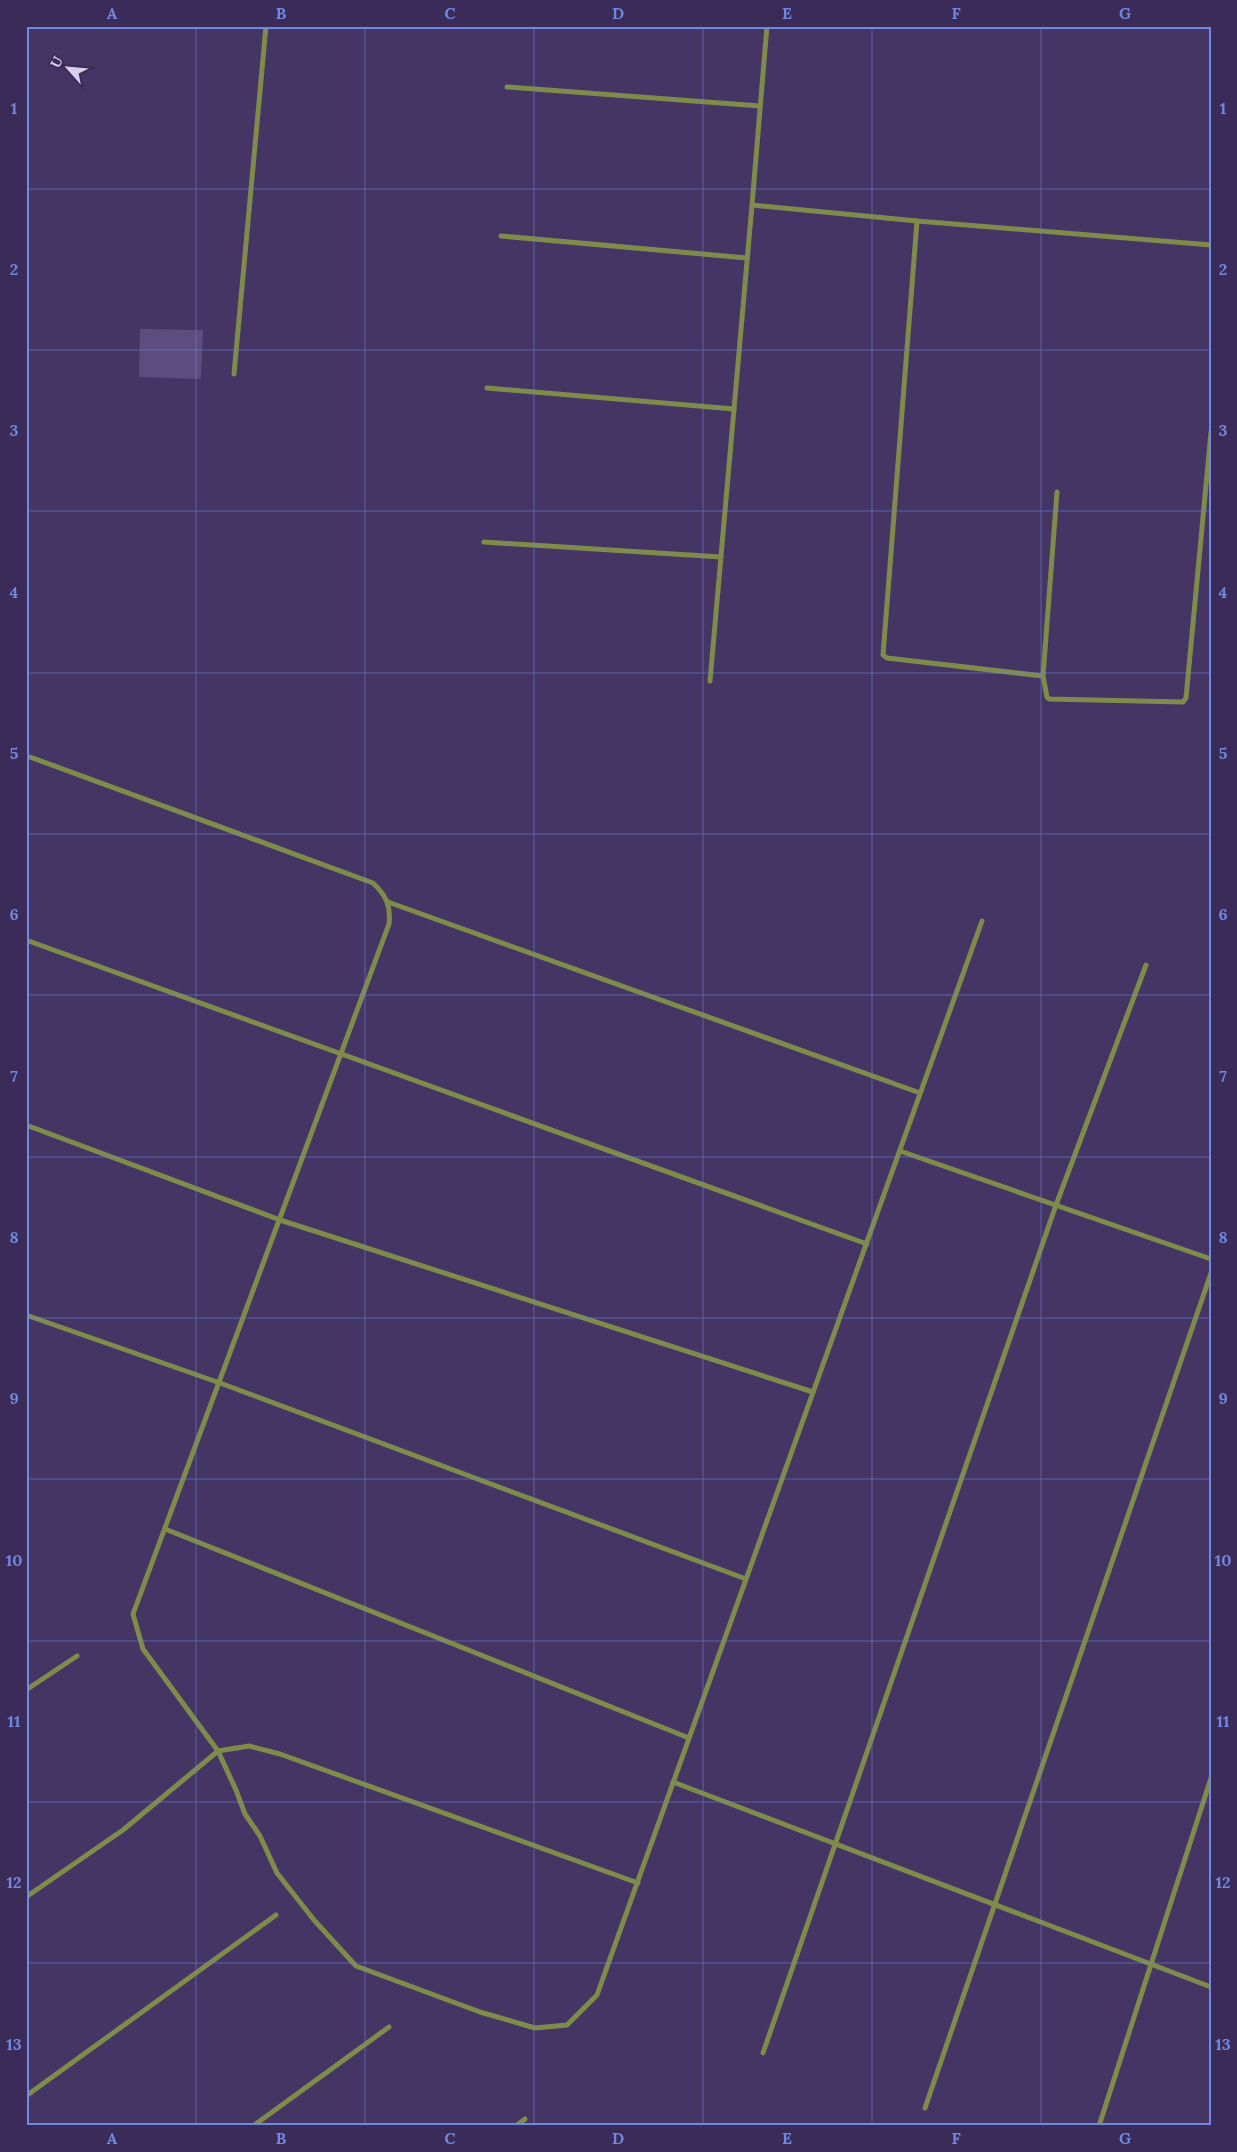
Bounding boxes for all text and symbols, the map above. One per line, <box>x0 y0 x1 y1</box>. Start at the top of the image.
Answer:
text: A <box>107 3 118 23</box>
text: B <box>276 3 287 23</box>
text: C <box>444 3 456 23</box>
text: D <box>612 3 624 23</box>
text: E <box>782 3 792 23</box>
text: F <box>951 3 961 23</box>
text: G <box>1119 3 1131 23</box>
north arrow <box>42 42 92 92</box>
text: U <box>46 53 67 71</box>
text: 1 <box>11 98 17 118</box>
text: 1 <box>1220 98 1226 118</box>
text: 2 <box>10 259 18 279</box>
text: 2 <box>1219 259 1227 279</box>
text: 3 <box>10 420 19 440</box>
text: 3 <box>1219 420 1228 440</box>
text: 4 <box>10 582 19 602</box>
text: 4 <box>1219 582 1228 602</box>
text: 5 <box>10 743 19 763</box>
text: 5 <box>1219 743 1228 763</box>
text: 6 <box>9 904 19 924</box>
text: 6 <box>1218 904 1228 924</box>
text: 7 <box>10 1066 18 1086</box>
text: 7 <box>1219 1066 1227 1086</box>
text: 8 <box>9 1227 19 1247</box>
text: 8 <box>1218 1227 1228 1247</box>
text: 9 <box>9 1388 19 1408</box>
text: 9 <box>1218 1388 1228 1408</box>
text: 10 <box>6 1550 22 1570</box>
text: 10 <box>1215 1550 1231 1570</box>
text: 11 <box>8 1711 21 1731</box>
text: 11 <box>1217 1711 1230 1731</box>
text: 12 <box>6 1872 22 1892</box>
text: 12 <box>1215 1872 1231 1892</box>
text: 13 <box>6 2034 22 2054</box>
text: 13 <box>1215 2034 1231 2054</box>
text: A <box>107 2128 118 2148</box>
text: B <box>276 2128 287 2148</box>
text: C <box>444 2128 456 2148</box>
text: D <box>612 2128 624 2148</box>
text: E <box>782 2128 792 2148</box>
text: F <box>951 2128 961 2148</box>
text: G <box>1119 2128 1131 2148</box>

